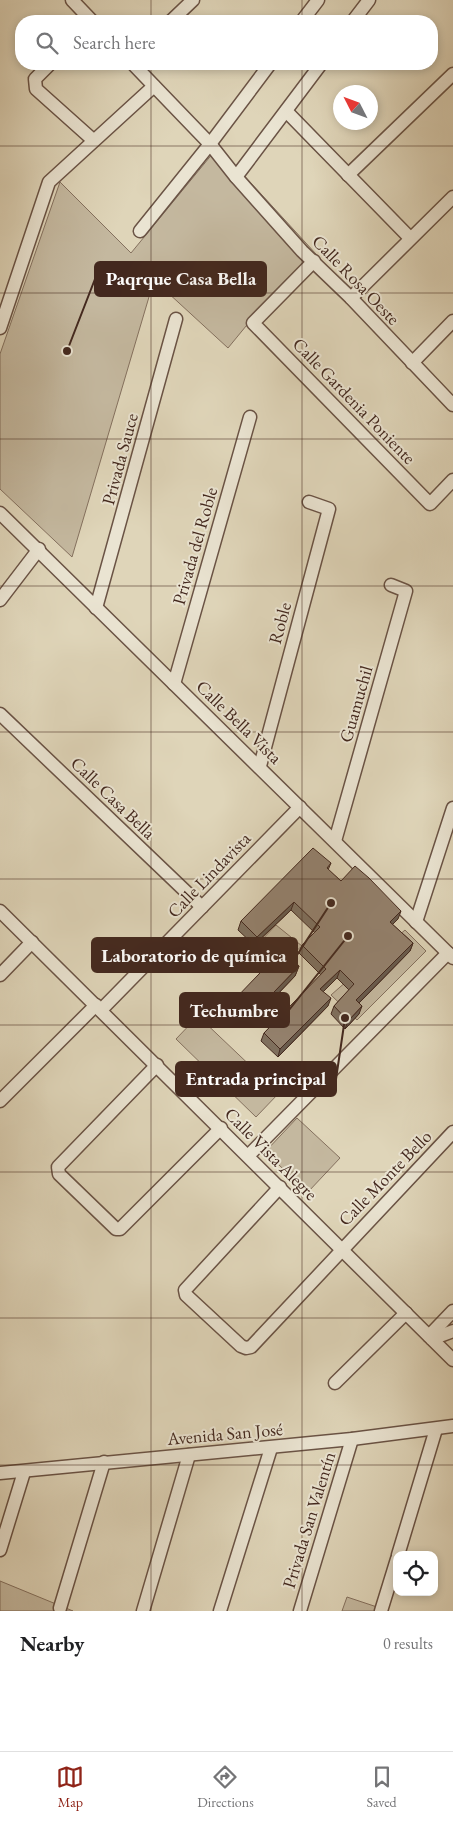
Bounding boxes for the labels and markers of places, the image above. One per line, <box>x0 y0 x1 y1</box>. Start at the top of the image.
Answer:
callout: Paqrque Casa Bella <box>95 262 266 296</box>
callout: Laboratorio de química <box>92 938 297 972</box>
callout: Techumbre <box>180 993 289 1027</box>
callout: Entrada principal <box>176 1062 336 1096</box>

